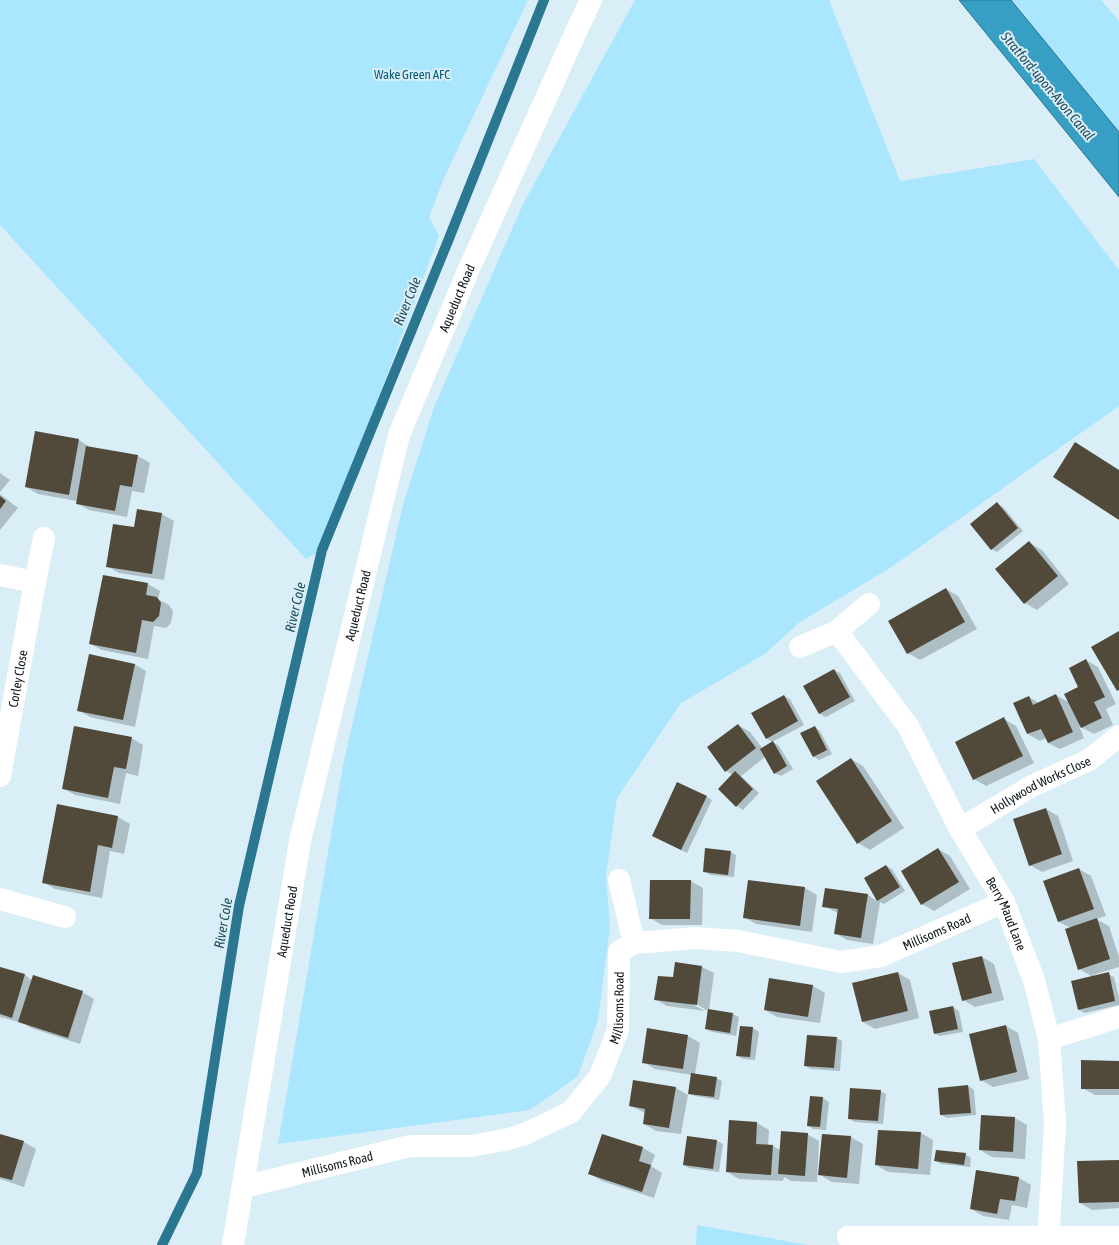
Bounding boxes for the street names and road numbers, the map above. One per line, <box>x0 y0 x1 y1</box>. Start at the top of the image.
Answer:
street label: Aqueduct Road <box>436 262 478 334</box>
street label: Aqueduct Road <box>342 569 374 642</box>
street label: Corley Close <box>6 649 31 708</box>
street label: Hollywood Works Close <box>988 753 1093 817</box>
street label: Berry Maud Lane <box>983 875 1029 953</box>
street label: Aqueduct Road <box>274 885 300 958</box>
street label: Millisoms Road <box>900 911 973 954</box>
street label: Millisoms Road <box>606 971 627 1046</box>
street label: Millisoms Road <box>300 1148 375 1180</box>

